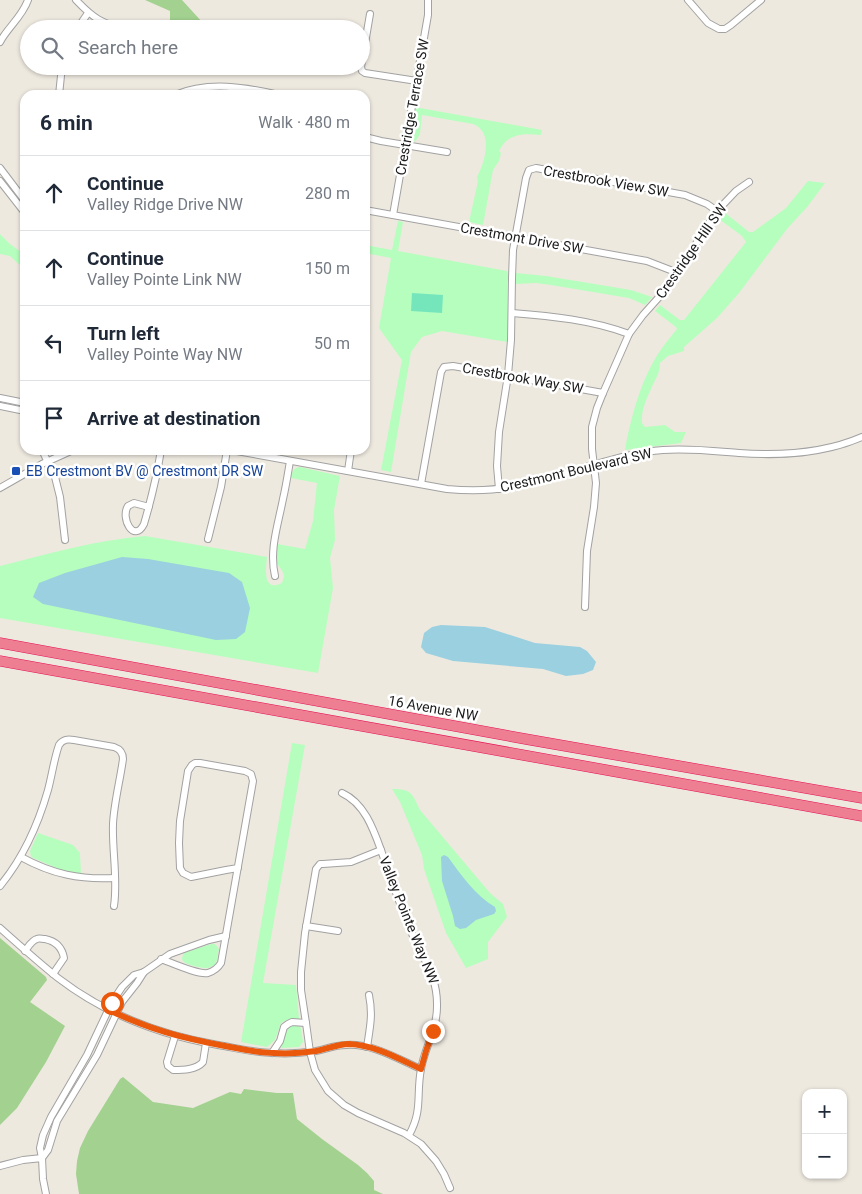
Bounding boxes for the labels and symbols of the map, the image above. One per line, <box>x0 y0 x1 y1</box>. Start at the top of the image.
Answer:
street label: Crestridge Terrace SW <box>392 37 432 177</box>
street label: Crestbrook View SW <box>542 162 670 200</box>
street label: Crestridge Hill SW <box>652 200 730 302</box>
street label: Crestmont Drive SW <box>459 219 585 257</box>
street label: Crestbrook Way SW <box>461 359 585 397</box>
street label: Crestmont Boulevard SW <box>499 445 654 495</box>
place label: EB Crestmont BV @ Crestmont DR SW <box>26 463 264 479</box>
marker: EB Crestmont BV @ Crestmont DR SW <box>10 465 22 477</box>
street label: 16 Avenue NW <box>387 692 480 724</box>
street label: Valley Pointe Way NW <box>376 854 442 987</box>
route start <box>101 992 124 1015</box>
route end <box>422 1020 445 1043</box>

